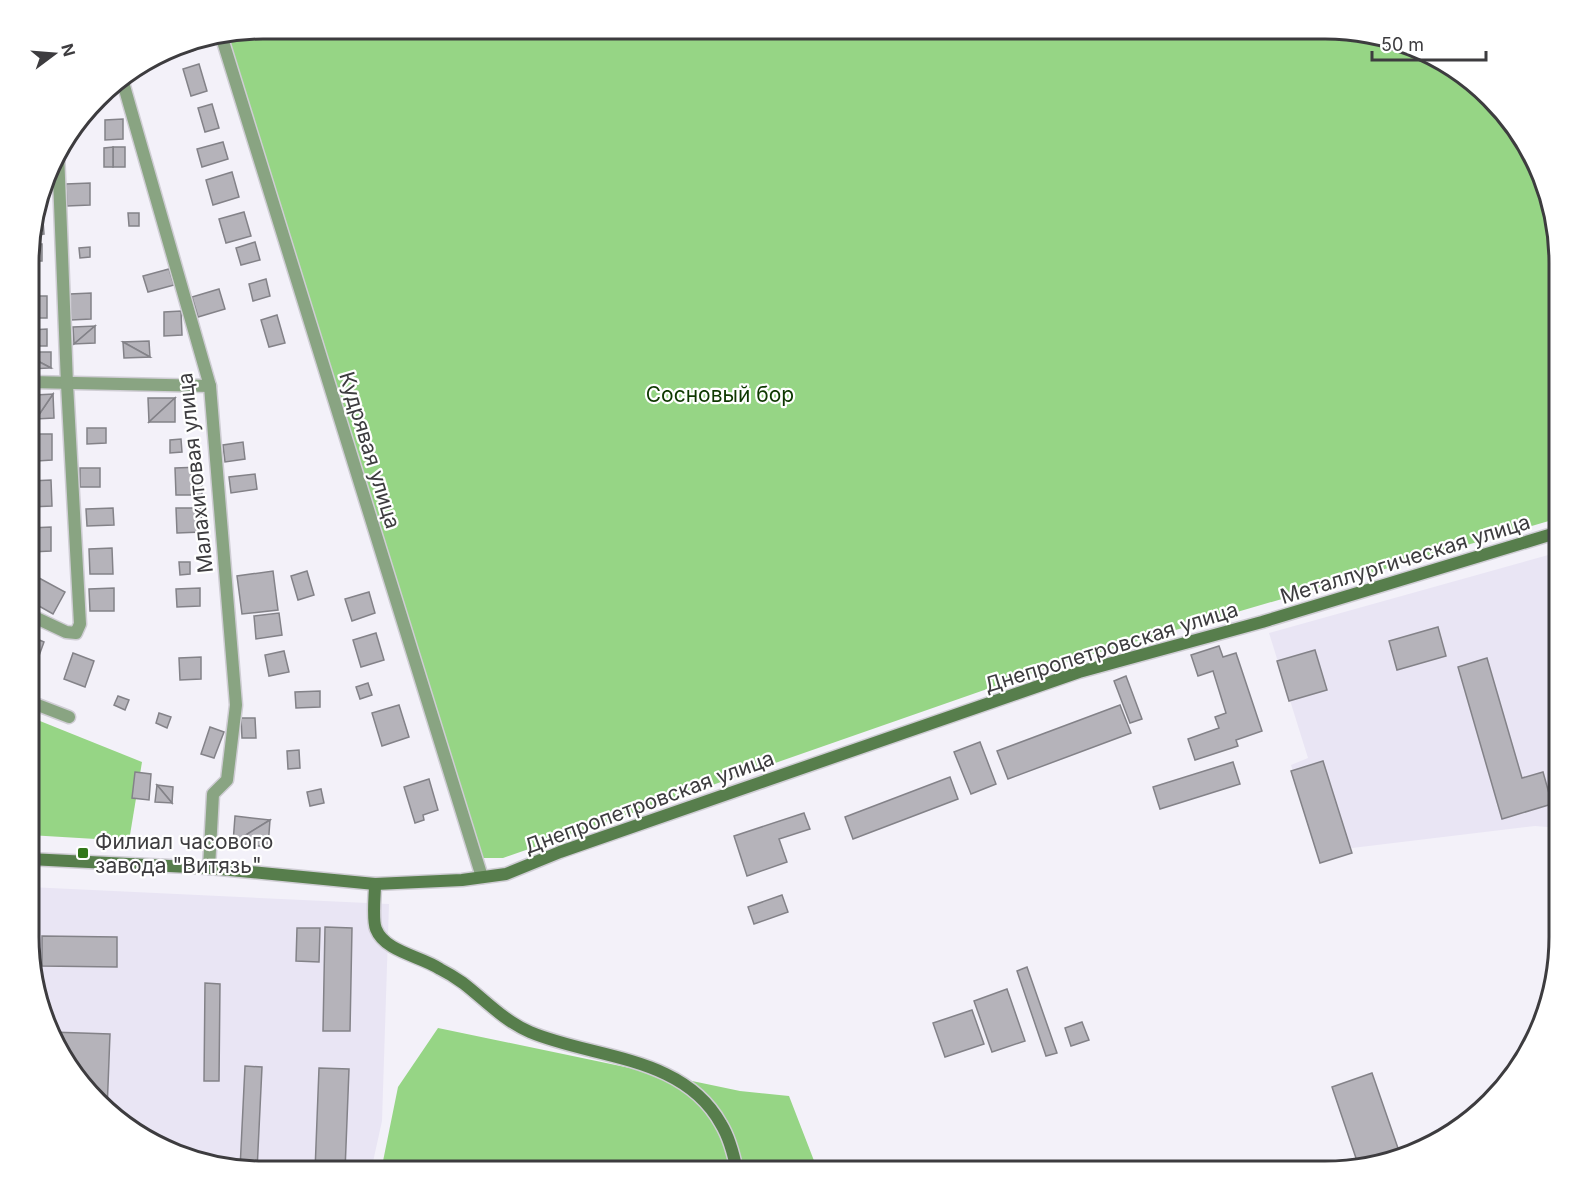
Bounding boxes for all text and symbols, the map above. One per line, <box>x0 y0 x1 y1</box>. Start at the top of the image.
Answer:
north arrow <box>24 24 84 84</box>
scale bar <box>1372 24 1486 62</box>
text: 50 m <box>1381 34 1424 55</box>
text: N <box>57 41 80 58</box>
street label: Кудрявая улица <box>334 369 406 531</box>
street label: Малахитовая улица <box>172 372 218 574</box>
park label: Сосновый бор <box>646 382 794 407</box>
street label: Металлургическая улица <box>1277 509 1533 609</box>
street label: Днепропетровская улица <box>981 596 1241 698</box>
street label: Днепропетровская улица <box>521 745 777 859</box>
place label: Филиал часового завода "Витязь" <box>95 829 273 878</box>
marker: Филиал часового завода "Витязь" <box>76 846 90 860</box>

